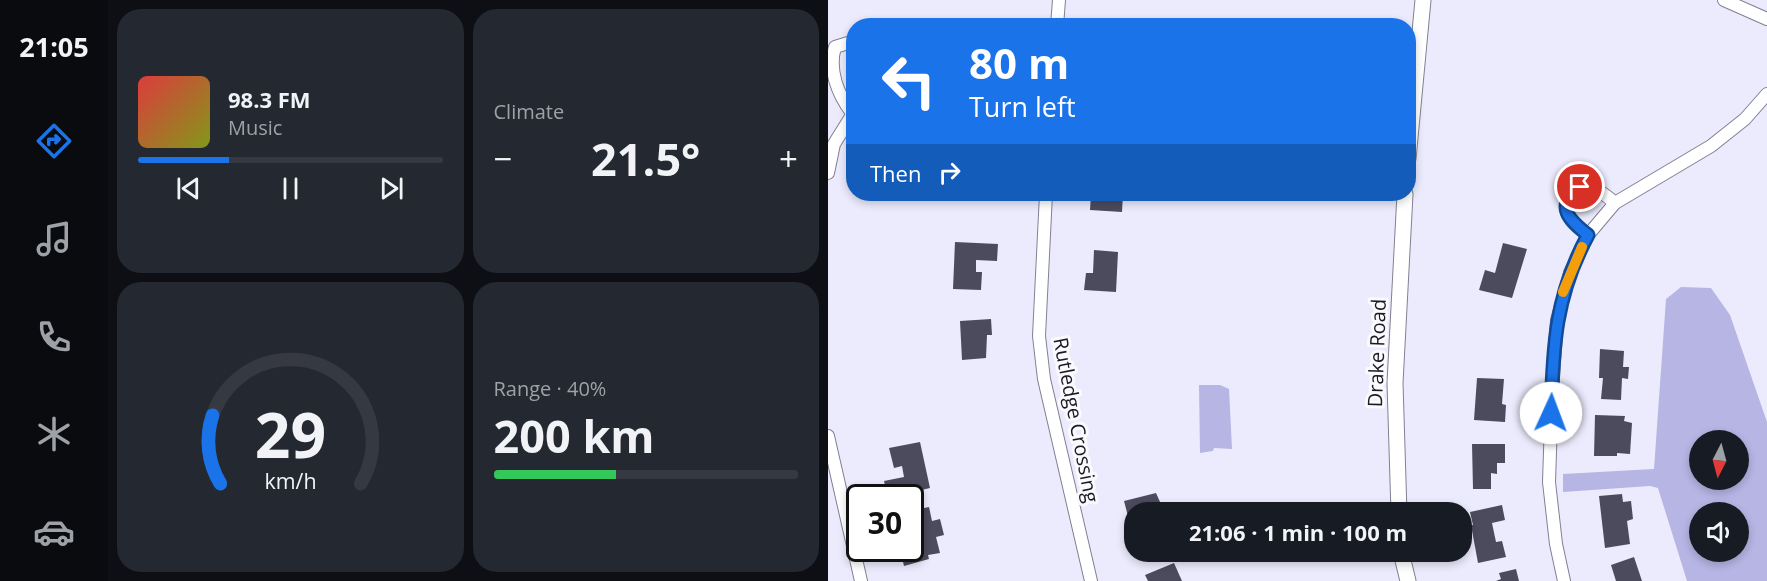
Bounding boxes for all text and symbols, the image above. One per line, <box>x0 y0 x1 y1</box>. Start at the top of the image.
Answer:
text: 21:05 <box>19 28 89 65</box>
text: 80 m <box>969 34 1069 91</box>
icon: left <box>870 42 948 120</box>
text: 98.3 FM <box>228 84 311 114</box>
text: Turn left <box>969 88 1076 125</box>
text: Climate <box>494 98 564 125</box>
text: Music <box>228 114 282 141</box>
icon: directions <box>33 120 75 162</box>
text: 21.5° <box>591 128 700 189</box>
text: − <box>494 136 512 181</box>
text: + <box>779 136 798 181</box>
icon: right <box>933 156 966 189</box>
text: Then <box>870 158 921 188</box>
pin <box>1554 161 1605 212</box>
icon: arrive <box>1563 170 1596 203</box>
icon: previous <box>172 172 205 205</box>
icon: pause <box>274 172 307 205</box>
icon: next <box>375 172 408 205</box>
icon: music <box>33 218 75 260</box>
street label: Drake Road <box>1361 298 1392 408</box>
icon: phone <box>33 316 75 358</box>
street label: Rutledge Crossing <box>1047 335 1106 505</box>
text: Range · 40% <box>494 375 606 402</box>
position arrow <box>1519 381 1583 445</box>
text: 29 <box>255 391 326 476</box>
text: 200 km <box>494 405 654 466</box>
icon: climate <box>33 413 75 455</box>
north arrow <box>1689 430 1749 490</box>
map controls <box>1689 430 1749 562</box>
text: km/h <box>264 466 316 495</box>
speed limit sign: 30 <box>846 484 924 562</box>
button: sound <box>1689 502 1749 562</box>
icon: car <box>33 511 75 553</box>
text: 21:06 · 1 min · 100 m <box>1189 517 1407 547</box>

